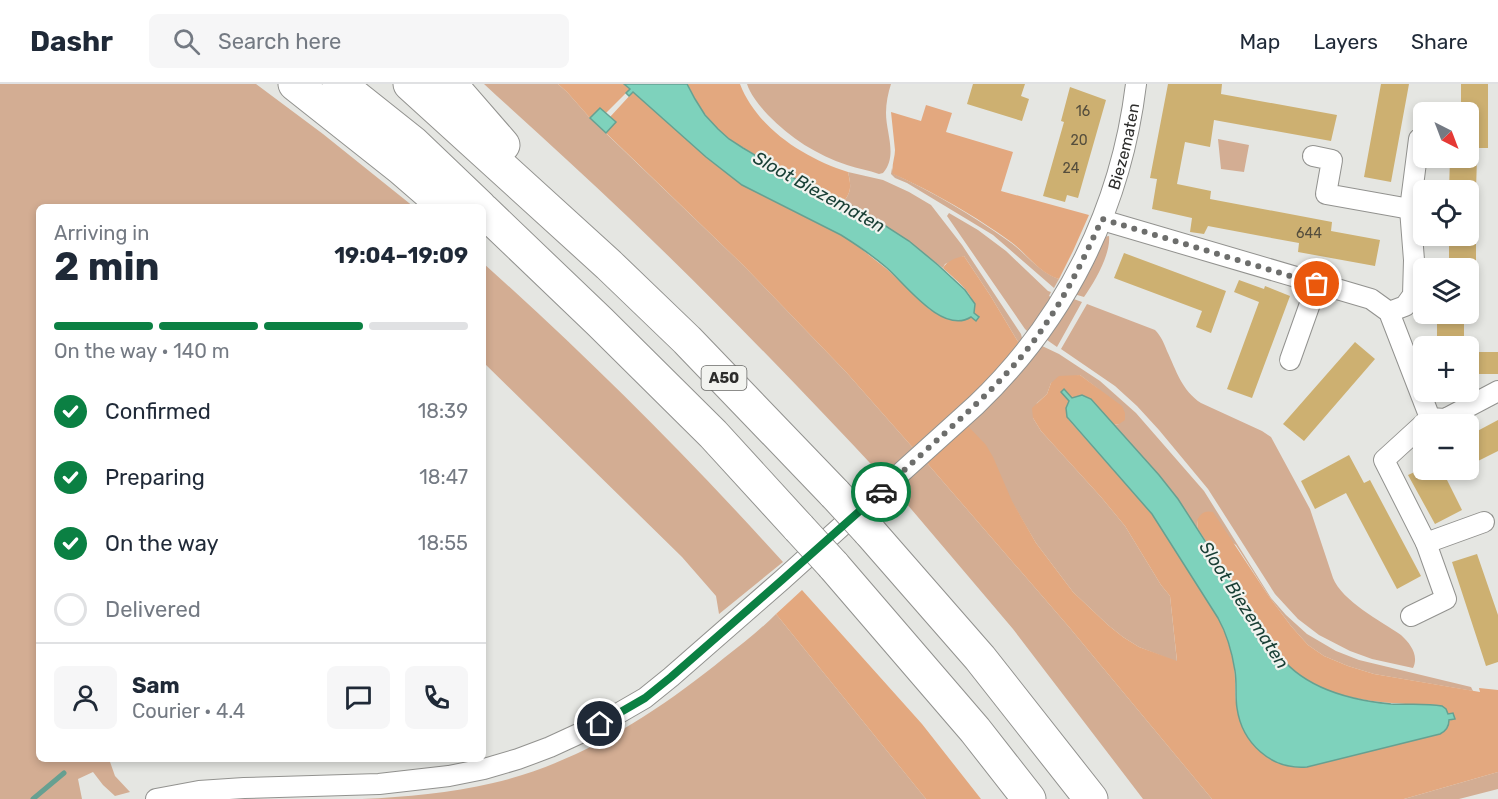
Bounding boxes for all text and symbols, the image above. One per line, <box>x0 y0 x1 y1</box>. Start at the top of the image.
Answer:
search box <box>149 14 569 68</box>
text: Dashr <box>30 25 113 58</box>
icon: search <box>170 25 203 58</box>
text: Search here <box>218 28 341 55</box>
text: Map <box>1239 29 1280 54</box>
text: Layers <box>1313 29 1378 54</box>
text: Share <box>1411 29 1468 54</box>
street label: Biezematen <box>1104 102 1143 192</box>
north arrow <box>1413 102 1479 168</box>
map controls <box>1413 102 1479 480</box>
house number: 16 <box>1076 103 1090 120</box>
house number: 20 <box>1070 132 1088 149</box>
water label: Sloot Biezematen <box>749 147 889 237</box>
house number: 24 <box>1063 160 1080 177</box>
button: locate <box>1413 180 1479 246</box>
text: Arriving in <box>54 221 149 245</box>
house number: 644 <box>1296 225 1322 242</box>
text: 19:04–19:09 <box>334 242 468 269</box>
text: 2 min <box>54 244 160 290</box>
pin <box>1291 258 1342 309</box>
button: layers <box>1413 258 1479 324</box>
icon: bag <box>1300 267 1333 300</box>
button: + <box>1413 336 1479 402</box>
text: On the way · 140 m <box>54 339 230 363</box>
road number: A50 <box>702 366 746 390</box>
icon: check <box>54 395 87 428</box>
text: Confirmed <box>105 398 211 425</box>
text: 18:39 <box>418 399 468 423</box>
button: − <box>1413 414 1479 480</box>
icon: check <box>54 461 87 494</box>
courier <box>851 462 911 522</box>
text: Preparing <box>105 464 205 491</box>
text: 18:47 <box>419 465 468 489</box>
icon: car <box>865 476 898 509</box>
icon: check <box>54 527 87 560</box>
text: On the way <box>105 530 219 557</box>
text: 18:55 <box>418 531 468 555</box>
water label: Sloot Biezematen <box>1195 537 1293 673</box>
text: Delivered <box>105 596 201 623</box>
button: person <box>54 666 117 729</box>
button: chat <box>327 666 390 729</box>
button: phone <box>405 666 468 729</box>
text: Sam <box>132 672 180 699</box>
pin <box>574 698 625 749</box>
text: Courier · 4.4 <box>132 699 245 723</box>
icon: home <box>583 707 616 740</box>

